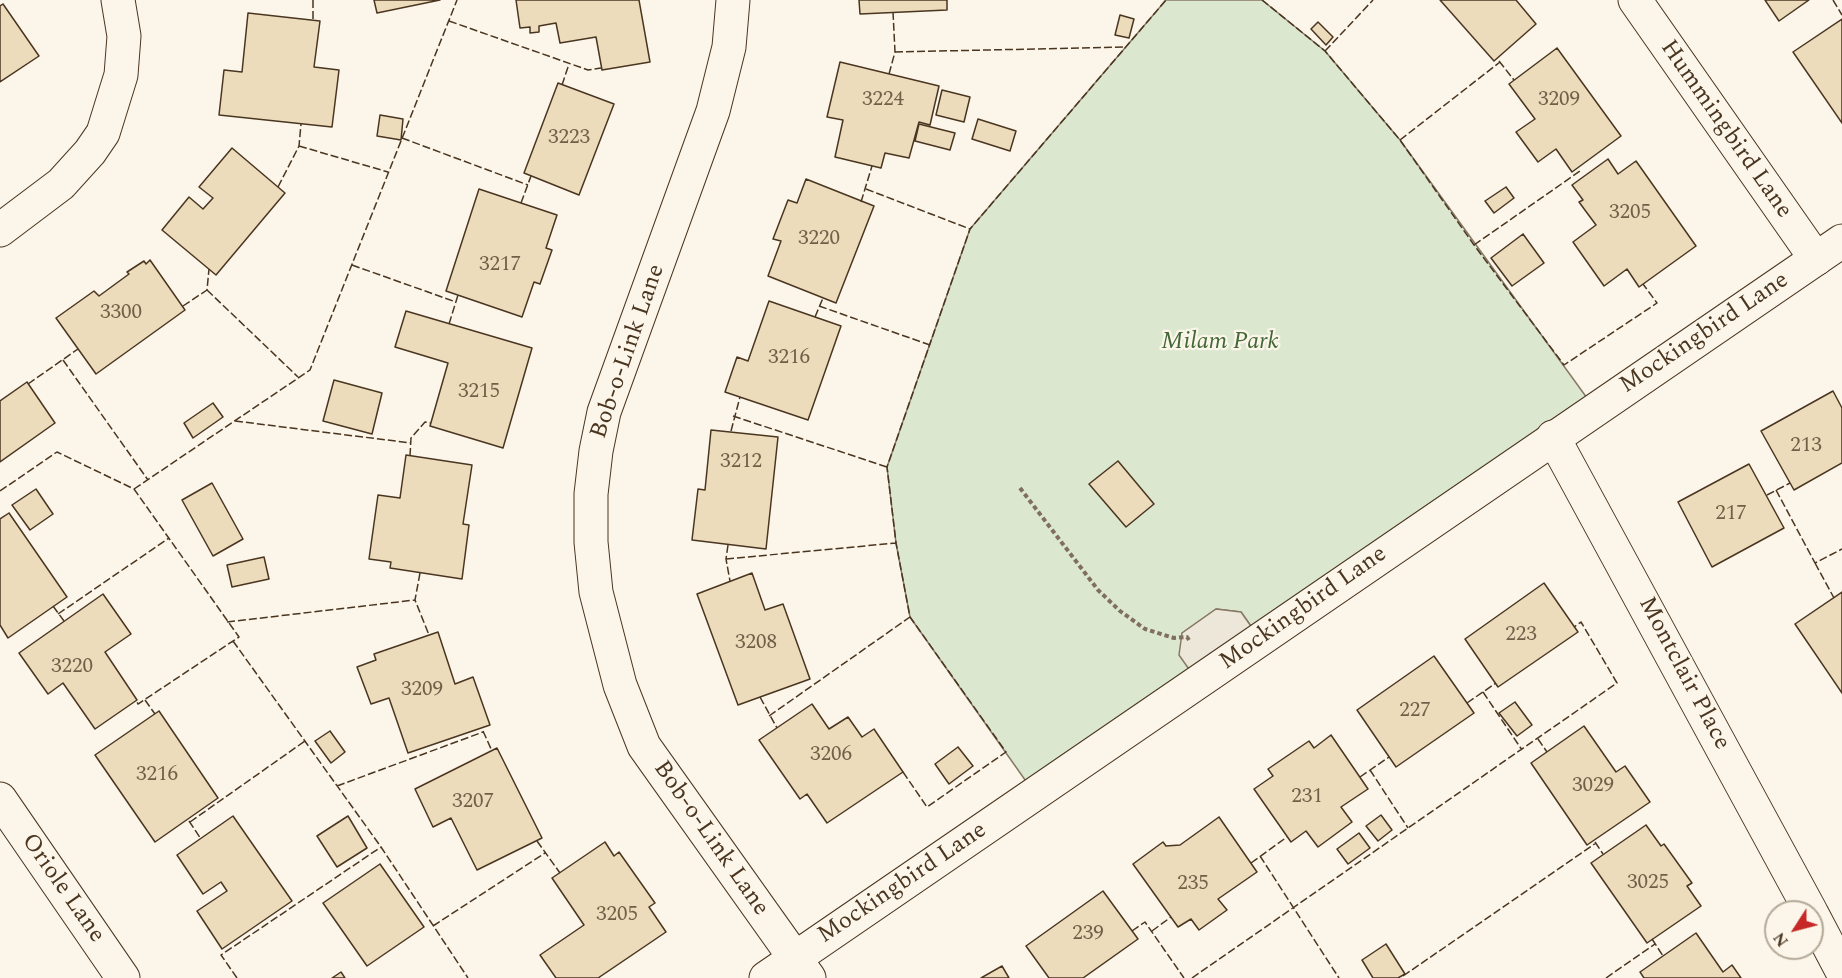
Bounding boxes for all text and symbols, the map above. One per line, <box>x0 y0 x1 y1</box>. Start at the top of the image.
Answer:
street label: Hummingbird Lane <box>1653 35 1797 225</box>
house number: 3224 <box>862 88 904 114</box>
house number: 3209 <box>1538 88 1580 114</box>
house number: 3223 <box>548 126 590 152</box>
house number: 3205 <box>1609 201 1651 227</box>
house number: 3220 <box>798 227 840 253</box>
house number: 3217 <box>479 253 521 279</box>
street label: Bob-o-Link Lane <box>586 261 672 443</box>
street label: Mockingbird Lane <box>1615 267 1795 401</box>
house number: 3300 <box>100 301 142 327</box>
park label: Milam Park <box>1161 329 1279 357</box>
house number: 3216 <box>768 346 810 372</box>
house number: 3215 <box>458 380 500 406</box>
house number: 213 <box>1790 434 1822 460</box>
house number: 3212 <box>720 450 762 476</box>
house number: 217 <box>1715 502 1747 528</box>
street label: Mockingbird Lane <box>1215 541 1393 677</box>
street label: Montclair Place <box>1631 593 1735 755</box>
house number: 223 <box>1505 623 1537 649</box>
house number: 3208 <box>735 631 777 657</box>
house number: 3220 <box>51 655 93 681</box>
house number: 3209 <box>401 678 443 704</box>
house number: 227 <box>1399 699 1431 725</box>
house number: 3206 <box>810 743 852 769</box>
street label: Bob-o-Link Lane <box>646 756 774 922</box>
house number: 3216 <box>136 763 178 789</box>
house number: 3029 <box>1572 774 1614 800</box>
house number: 231 <box>1291 785 1323 811</box>
house number: 3207 <box>452 790 494 816</box>
street label: Mockingbird Lane <box>813 817 993 951</box>
street label: Oriole Lane <box>14 829 110 949</box>
house number: 3025 <box>1627 871 1669 897</box>
house number: 235 <box>1177 872 1209 898</box>
north arrow <box>1764 900 1824 960</box>
house number: 3205 <box>596 903 638 929</box>
house number: 239 <box>1072 922 1104 948</box>
text: N <box>1768 927 1795 952</box>

